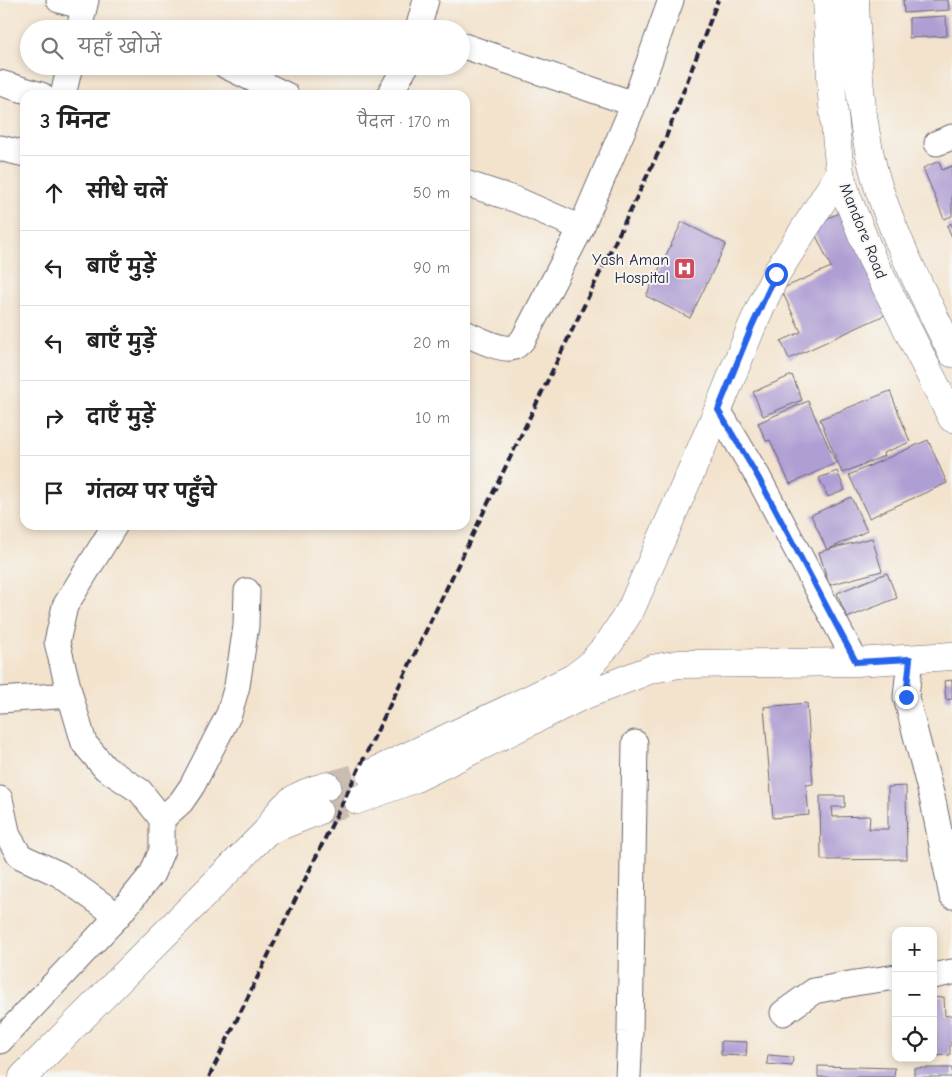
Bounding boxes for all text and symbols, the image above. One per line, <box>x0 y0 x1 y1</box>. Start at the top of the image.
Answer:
search box <box>20 20 470 75</box>
icon: search <box>38 34 66 62</box>
text: यहाँ खोजें <box>78 36 161 58</box>
text: 3 मिनट <box>40 109 109 133</box>
text: पैदल · 170 m <box>357 113 450 131</box>
icon: ahead <box>40 179 68 207</box>
text: सीधे चलें <box>87 181 167 203</box>
street label: Mandore Road <box>836 181 890 281</box>
text: 50 m <box>413 184 450 202</box>
place label: Yash Aman Hospital <box>592 251 669 287</box>
icon: left <box>40 254 68 282</box>
text: बाएँ मुड़ें <box>87 256 156 278</box>
hospital icon: Yash Aman Hospital <box>673 257 697 281</box>
text: 90 m <box>413 259 450 277</box>
route start <box>765 263 788 286</box>
icon: left <box>40 329 68 357</box>
text: बाएँ मुड़ें <box>87 331 156 353</box>
text: 20 m <box>413 334 450 352</box>
icon: right <box>40 404 68 432</box>
text: दाएँ मुड़ें <box>87 406 155 428</box>
text: 10 m <box>415 409 450 427</box>
icon: arrive <box>40 479 68 507</box>
text: गंतव्य पर पहुँचे <box>87 481 216 503</box>
route end <box>895 686 918 709</box>
map controls <box>892 927 937 1062</box>
button: + <box>892 927 937 972</box>
button: − <box>892 972 937 1017</box>
button: locate <box>892 1017 937 1062</box>

